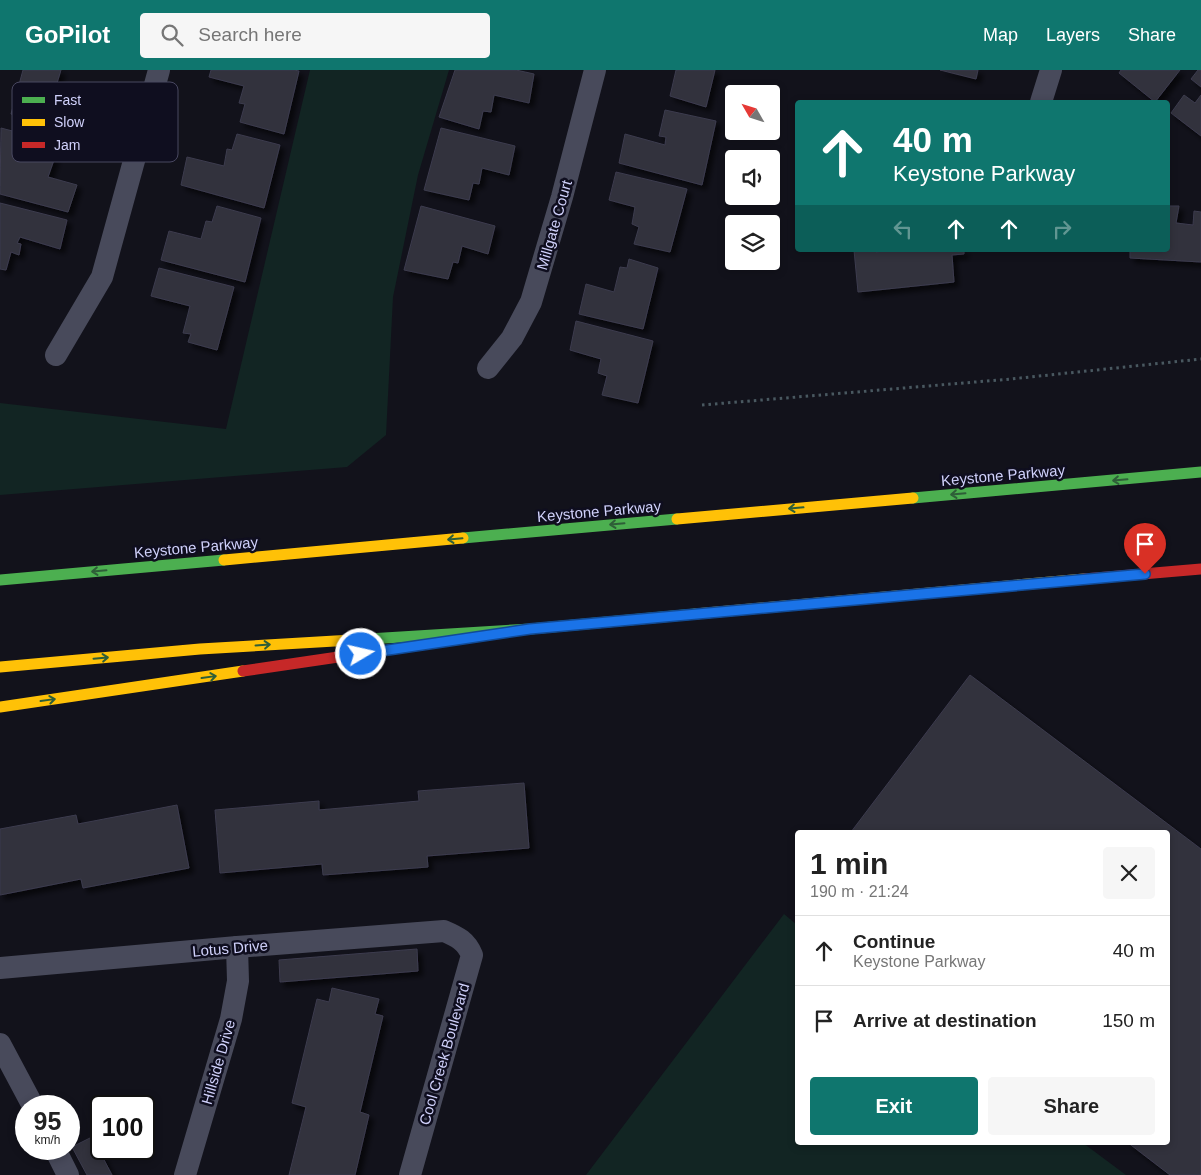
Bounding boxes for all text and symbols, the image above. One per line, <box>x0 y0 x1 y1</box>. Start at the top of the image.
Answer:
search box <box>140 13 490 58</box>
text: GoPilot <box>25 21 110 48</box>
icon: search <box>158 21 186 49</box>
text: Search here <box>198 24 302 45</box>
text: Map <box>983 25 1018 45</box>
text: Layers <box>1046 25 1100 45</box>
text: Share <box>1128 25 1176 45</box>
legend <box>12 82 178 162</box>
north arrow <box>725 85 780 140</box>
map controls <box>725 85 780 270</box>
text: Fast <box>54 92 81 108</box>
text: Slow <box>54 114 85 130</box>
icon: ahead <box>810 120 875 185</box>
text: 40 m <box>893 120 973 159</box>
text: Jam <box>54 137 80 153</box>
button: sound <box>725 150 780 205</box>
text: Keystone Parkway <box>893 161 1075 186</box>
street label: Millgate Court <box>533 177 575 272</box>
button: layers <box>725 215 780 270</box>
icon: left <box>889 215 917 243</box>
icon: ahead <box>942 215 970 243</box>
icon: ahead <box>995 215 1023 243</box>
icon: right <box>1048 215 1076 243</box>
street label: Keystone Parkway <box>940 461 1066 489</box>
one-way arrow <box>1112 475 1128 484</box>
one-way arrow <box>950 489 966 498</box>
street label: Keystone Parkway <box>536 497 662 525</box>
one-way arrow <box>789 503 805 513</box>
one-way arrow <box>609 519 625 529</box>
pin <box>1124 523 1166 574</box>
icon: arrive <box>1131 530 1159 558</box>
street label: Keystone Parkway <box>133 533 259 561</box>
one-way arrow <box>448 534 464 544</box>
one-way arrow <box>91 566 107 576</box>
position arrow <box>334 627 386 679</box>
one-way arrow <box>255 641 271 650</box>
one-way arrow <box>93 653 109 663</box>
one-way arrow <box>201 672 217 682</box>
one-way arrow <box>40 695 56 705</box>
text: 1 min <box>810 847 888 880</box>
button: close <box>1103 847 1155 899</box>
text: 190 m · 21:24 <box>810 883 909 900</box>
text: Continue <box>853 931 935 952</box>
street label: Lotus Drive <box>191 936 269 960</box>
icon: ahead <box>810 937 838 965</box>
text: 40 m <box>1113 940 1155 961</box>
text: Keystone Parkway <box>853 953 986 970</box>
street label: Cool Creek Boulevard <box>416 981 472 1127</box>
icon: arrive <box>810 1007 838 1035</box>
text: Arrive at destination <box>853 1010 1037 1031</box>
text: 150 m <box>1102 1010 1155 1031</box>
street label: Hillside Drive <box>198 1018 238 1106</box>
button: Exit <box>810 1077 978 1135</box>
button: Share <box>988 1077 1155 1135</box>
speed limit sign: 100 <box>90 1095 155 1160</box>
text: 95 <box>34 1107 61 1135</box>
text: km/h <box>34 1133 61 1147</box>

